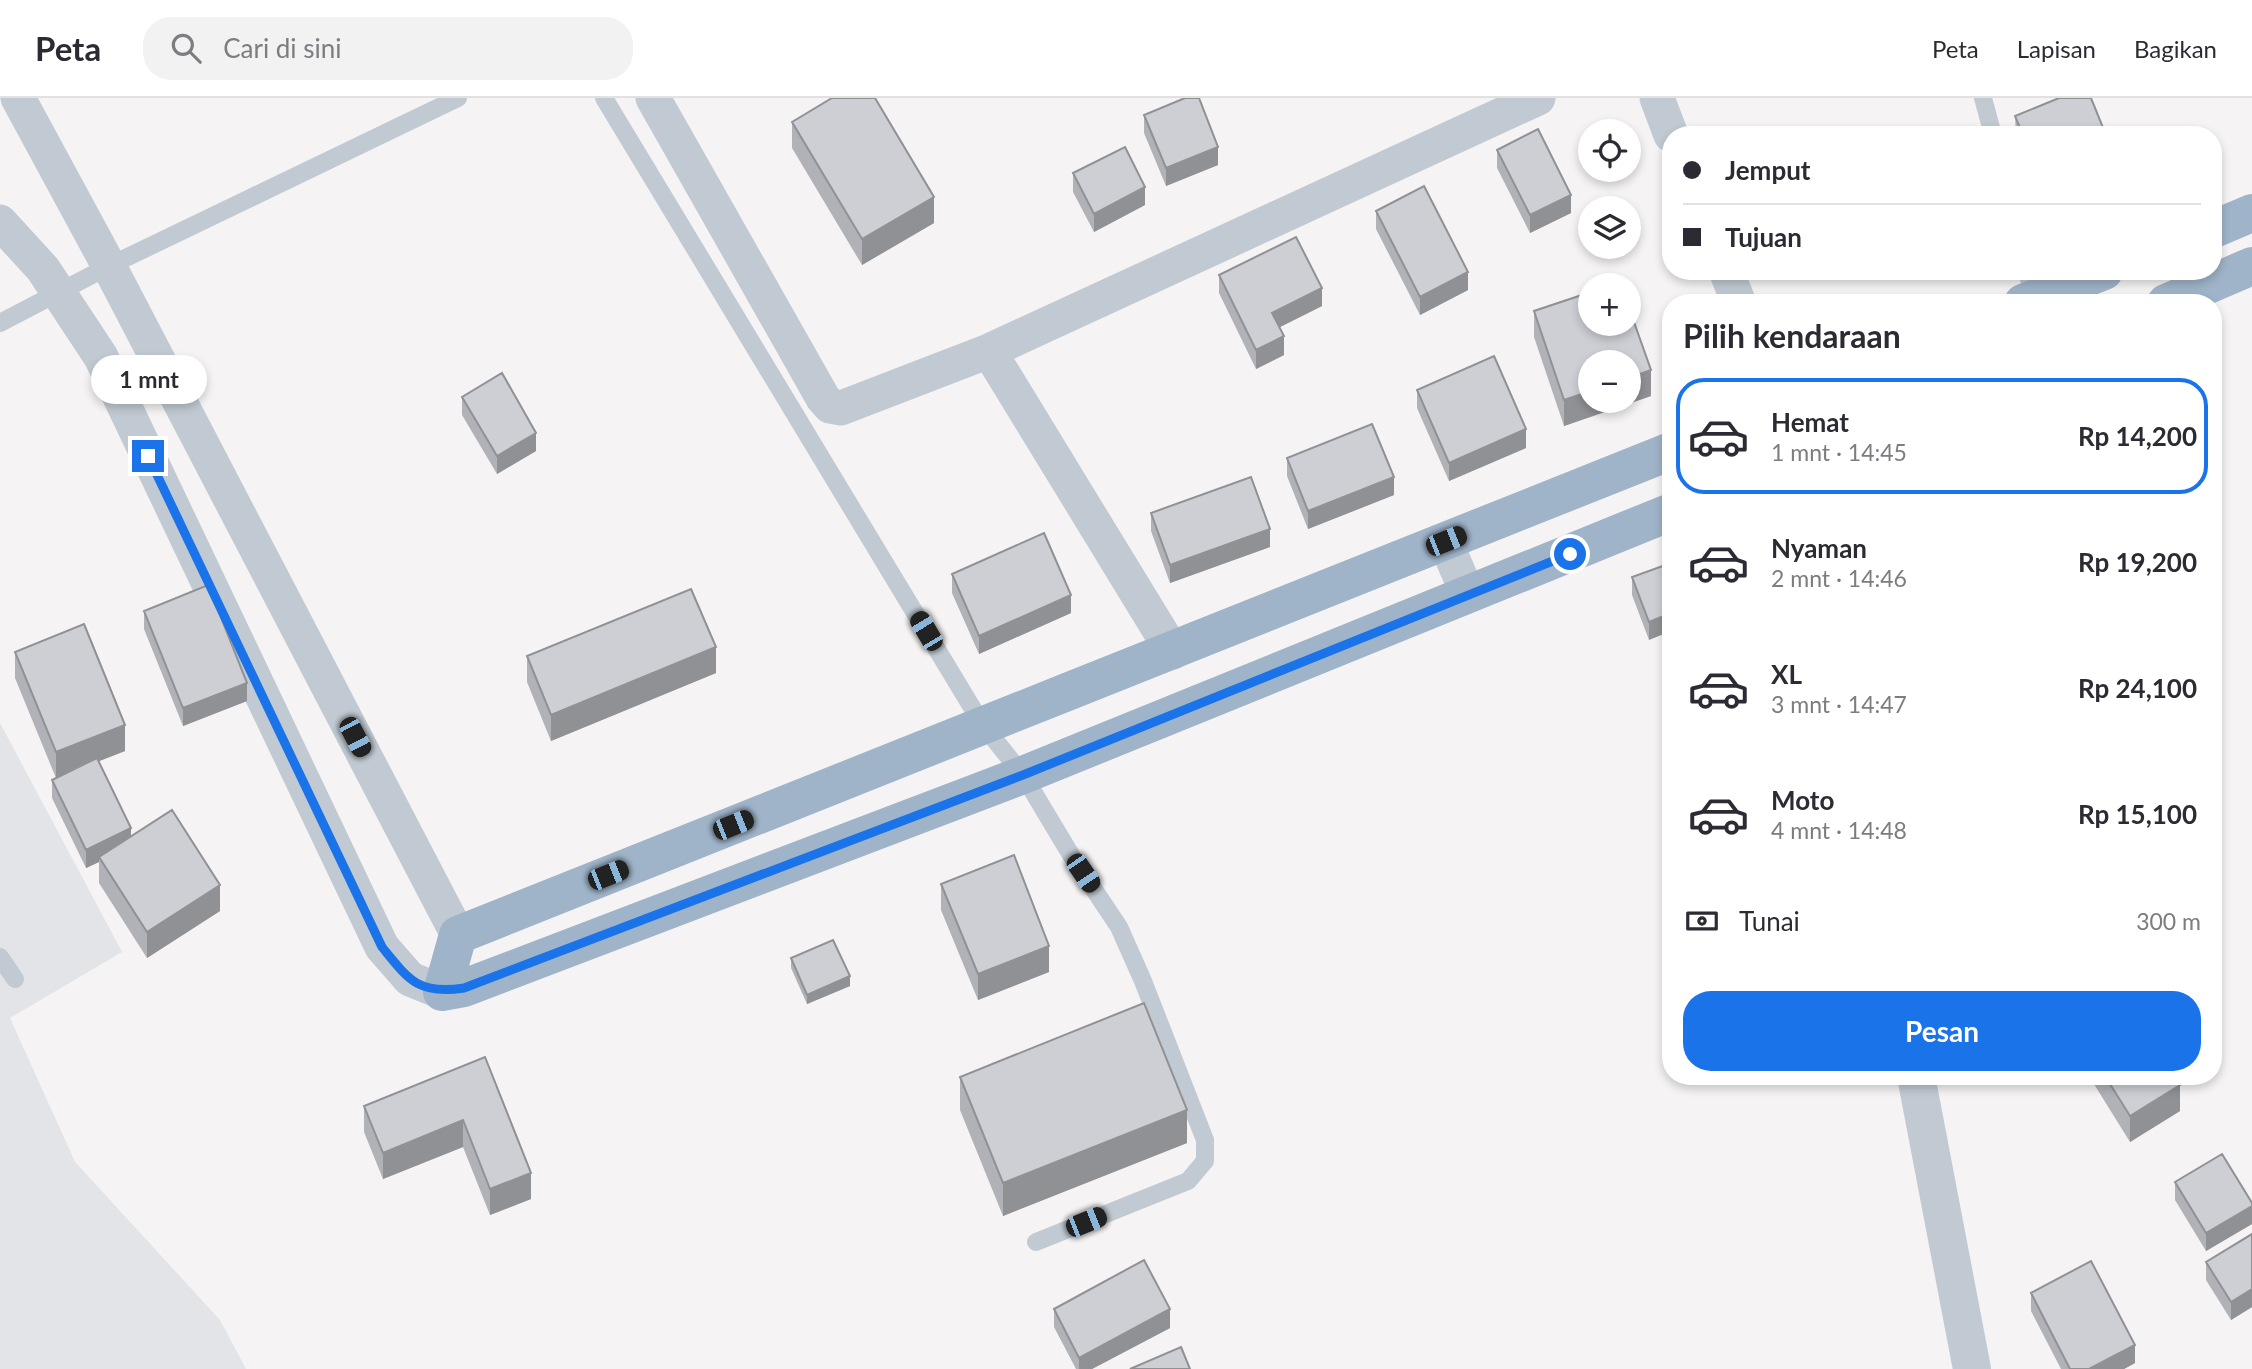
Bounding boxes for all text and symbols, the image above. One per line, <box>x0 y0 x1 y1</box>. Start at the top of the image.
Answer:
search box <box>143 17 633 80</box>
text: Peta <box>35 28 101 68</box>
icon: search <box>167 29 205 67</box>
text: Cari di sini <box>223 32 342 64</box>
text: Peta <box>1932 34 1979 63</box>
text: Lapisan <box>2017 34 2096 63</box>
text: Bagikan <box>2134 34 2217 63</box>
map controls <box>1578 119 1641 413</box>
button: locate <box>1578 119 1641 182</box>
text: Jemput <box>1725 154 1811 186</box>
button: layers <box>1578 196 1641 259</box>
text: Tujuan <box>1725 221 1802 253</box>
button: + <box>1578 273 1641 336</box>
text: Pilih kendaraan <box>1683 316 1901 355</box>
button: − <box>1578 350 1641 413</box>
callout: 1 mnt <box>90 354 206 404</box>
text: 1 mnt <box>119 365 179 393</box>
icon: car <box>1687 405 1750 468</box>
text: Hemat <box>1771 406 1849 438</box>
text: Rp 14,200 <box>2078 420 2197 452</box>
text: 1 mnt · 14:45 <box>1771 438 1907 466</box>
route end <box>132 440 164 472</box>
car <box>1423 523 1470 559</box>
icon: car <box>1687 531 1750 594</box>
text: Nyaman <box>1771 532 1867 564</box>
route start <box>1554 538 1586 570</box>
text: Rp 19,200 <box>2078 546 2197 578</box>
text: 2 mnt · 14:46 <box>1771 564 1907 592</box>
car <box>907 608 946 654</box>
icon: car <box>1687 657 1750 720</box>
text: XL <box>1771 658 1802 690</box>
text: Rp 24,100 <box>2078 672 2197 704</box>
text: 3 mnt · 14:47 <box>1771 690 1907 718</box>
car <box>336 714 375 760</box>
icon: car <box>1687 783 1750 846</box>
text: Moto <box>1771 784 1834 816</box>
text: Rp 15,100 <box>2078 798 2197 830</box>
car <box>710 807 757 843</box>
text: 4 mnt · 14:48 <box>1771 816 1907 844</box>
car <box>1063 850 1104 896</box>
car <box>585 857 632 893</box>
icon: cash <box>1683 902 1721 940</box>
text: Tunai <box>1739 905 1800 937</box>
text: 300 m <box>2136 907 2201 935</box>
button: Pesan <box>1683 991 2201 1071</box>
car <box>1063 1204 1110 1240</box>

